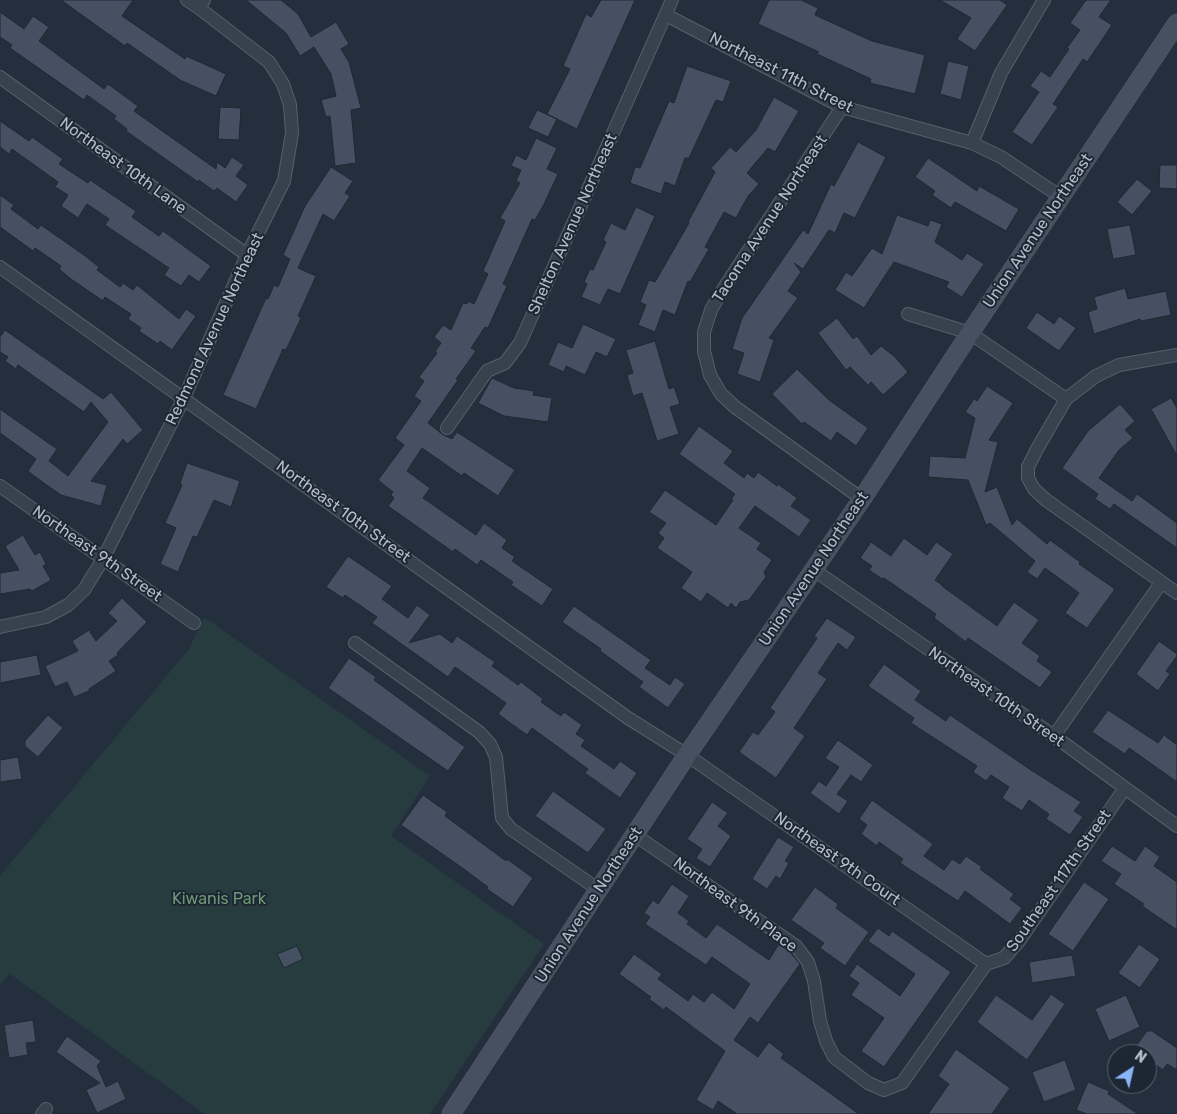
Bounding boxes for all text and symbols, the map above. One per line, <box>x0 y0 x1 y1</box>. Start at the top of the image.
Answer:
street label: Northeast 11th Street <box>706 28 856 118</box>
street label: Northeast 10th Lane <box>56 114 190 218</box>
street label: Shelton Avenue Northeast <box>524 131 622 317</box>
street label: Tacoma Avenue Northeast <box>709 132 831 306</box>
street label: Union Avenue Northeast <box>979 150 1097 312</box>
street label: Redmond Avenue Northeast <box>162 230 268 428</box>
street label: Northeast 10th Street <box>272 457 414 567</box>
street label: Union Avenue Northeast <box>755 488 873 650</box>
street label: Northeast 9th Street <box>28 502 166 606</box>
street label: Northeast 10th Street <box>924 643 1068 751</box>
street label: Southeast 117th Street <box>1003 806 1115 956</box>
street label: Northeast 9th Court <box>770 808 904 910</box>
street label: Union Avenue Northeast <box>531 823 647 987</box>
street label: Northeast 9th Place <box>669 854 801 956</box>
park label: Kiwanis Park <box>172 889 266 909</box>
north arrow <box>1107 1044 1157 1094</box>
text: N <box>1131 1047 1149 1067</box>

